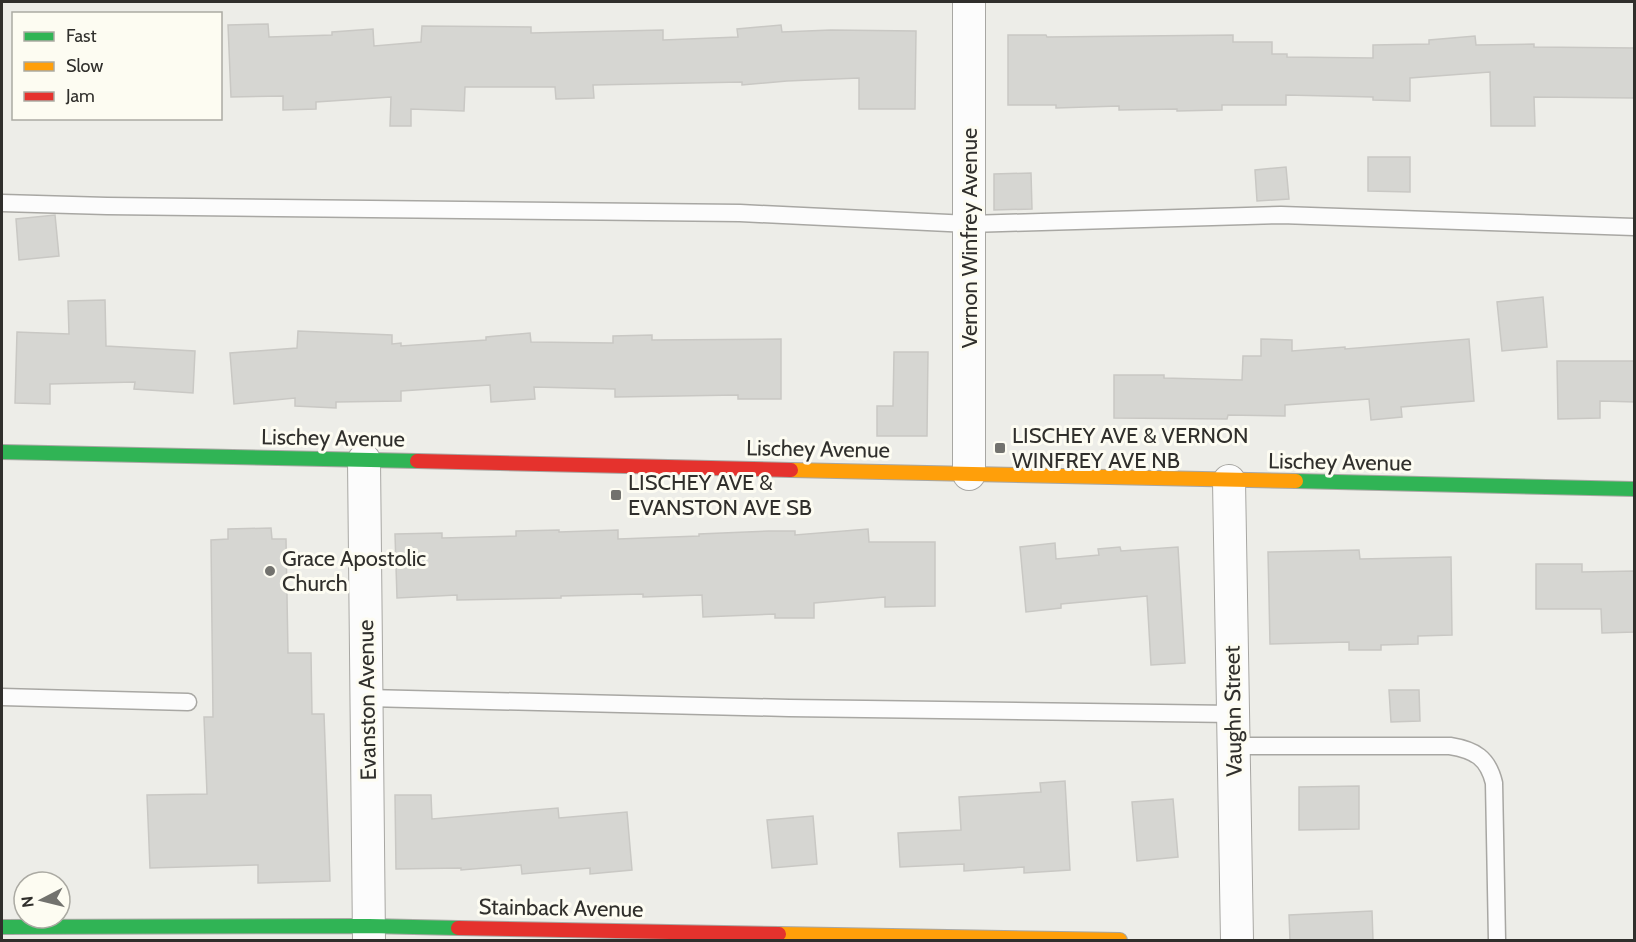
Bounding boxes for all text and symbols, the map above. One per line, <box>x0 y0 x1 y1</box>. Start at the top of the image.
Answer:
legend <box>12 12 222 120</box>
text: Fast <box>66 25 97 47</box>
text: Slow <box>66 55 103 77</box>
text: Jam <box>65 85 95 107</box>
street label: Vernon Winfrey Avenue <box>956 128 983 348</box>
place label: LISCHEY AVE & VERNON WINFREY AVE NB <box>1012 422 1248 474</box>
street label: Lischey Avenue <box>261 423 405 453</box>
street label: Lischey Avenue <box>746 434 890 464</box>
marker: LISCHEY AVE & VERNON WINFREY AVE NB <box>993 441 1007 455</box>
street label: Lischey Avenue <box>1268 447 1412 477</box>
place label: LISCHEY AVE & EVANSTON AVE SB <box>628 469 812 521</box>
marker: LISCHEY AVE & EVANSTON AVE SB <box>609 488 623 502</box>
place label: Grace Apostolic Church <box>282 545 426 597</box>
marker: Grace Apostolic Church <box>263 564 277 578</box>
street label: Evanston Avenue <box>352 619 382 781</box>
street label: Vaughn Street <box>1218 645 1248 777</box>
north arrow <box>12 870 72 930</box>
street label: Stainback Avenue <box>478 893 644 923</box>
text: N <box>17 895 38 909</box>

